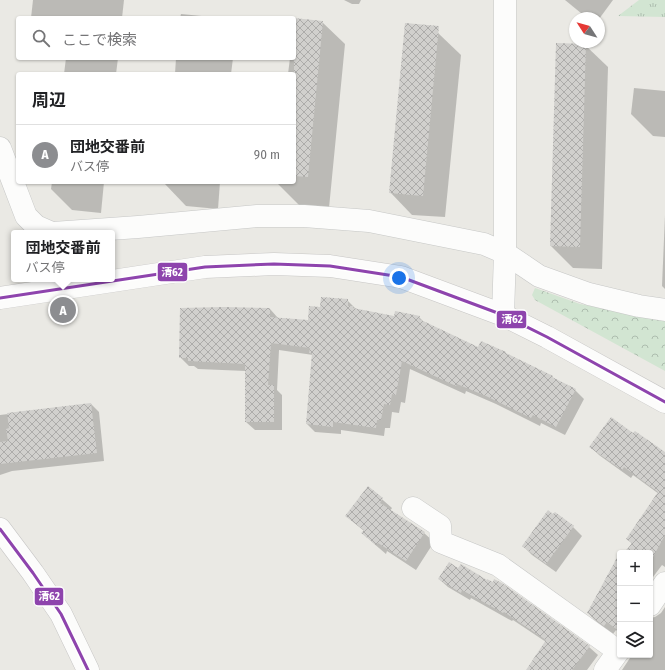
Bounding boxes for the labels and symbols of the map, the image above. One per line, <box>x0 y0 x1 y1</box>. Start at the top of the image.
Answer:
north arrow <box>569 12 605 48</box>
line badge: 清62 <box>157 262 188 282</box>
text: 清62 <box>161 266 183 279</box>
your location <box>389 268 409 288</box>
pin: A <box>50 295 76 325</box>
line badge: 清62 <box>496 310 527 329</box>
text: 清62 <box>501 313 523 326</box>
line badge: 清62 <box>34 587 64 606</box>
text: 清62 <box>38 590 60 603</box>

